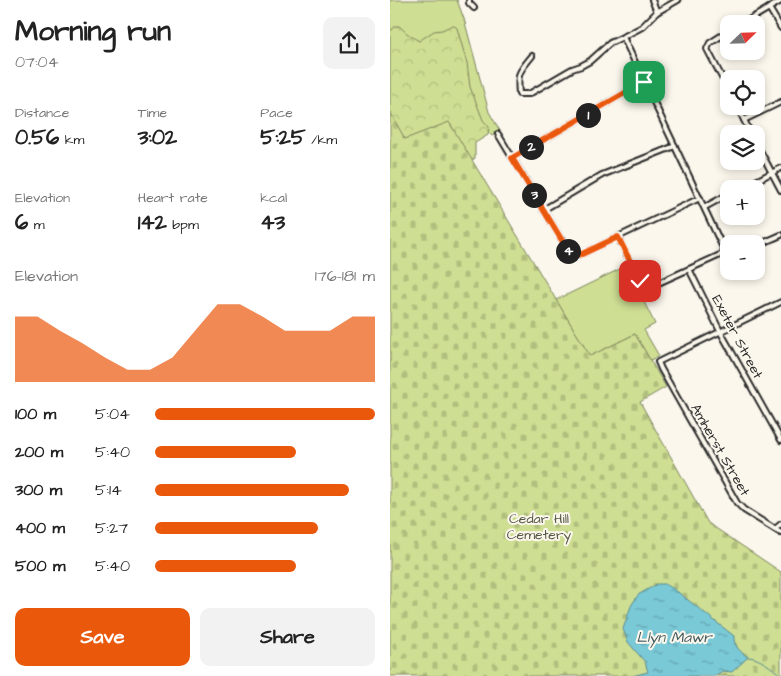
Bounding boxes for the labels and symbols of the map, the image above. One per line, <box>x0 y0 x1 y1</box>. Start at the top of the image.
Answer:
north arrow <box>720 15 765 60</box>
pin <box>623 61 665 103</box>
pin: 1 <box>576 102 600 128</box>
pin: 2 <box>518 134 544 160</box>
pin: 3 <box>522 182 546 208</box>
pin: 4 <box>556 238 580 264</box>
pin <box>619 260 661 302</box>
street label: Exeter Street <box>707 292 768 383</box>
street label: Amherst Street <box>685 400 755 500</box>
park label: Cedar Hill Cemetery <box>507 509 572 545</box>
water label: Llyn Mawr <box>637 627 713 649</box>

